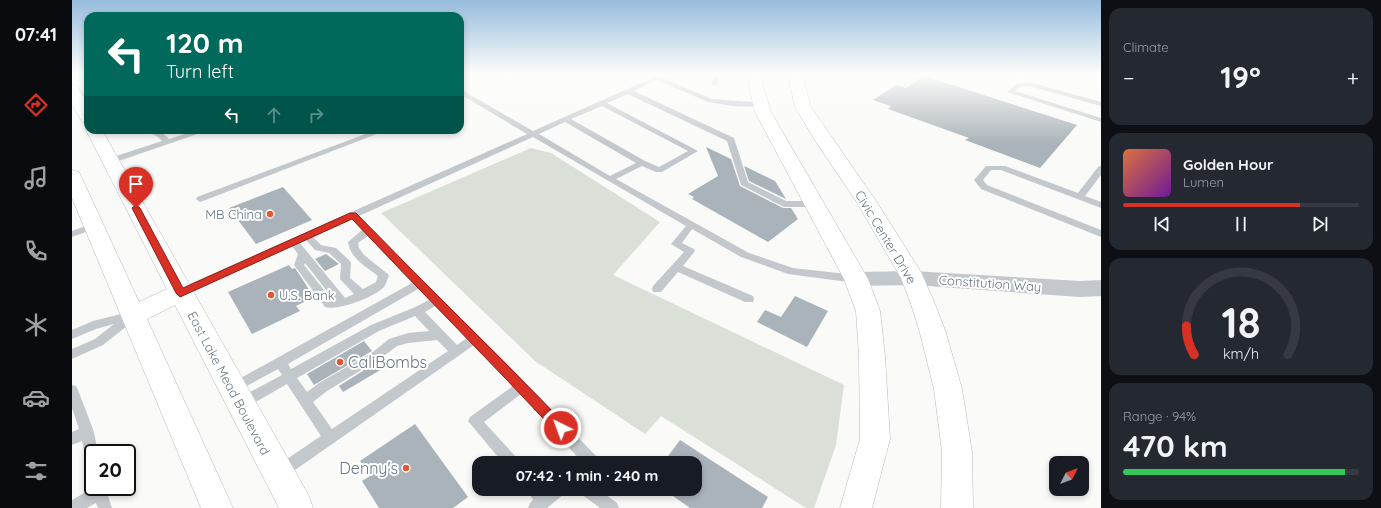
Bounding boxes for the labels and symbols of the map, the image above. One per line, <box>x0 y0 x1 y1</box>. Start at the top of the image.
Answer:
pin <box>119 167 153 208</box>
street label: Civic Center Drive <box>852 187 920 287</box>
place label: MB China <box>205 206 262 222</box>
marker: MB China <box>265 209 275 219</box>
street label: Constitution Way <box>938 271 1042 295</box>
place label: U.S. Bank <box>279 287 335 303</box>
marker: U.S. Bank <box>266 290 276 300</box>
street label: East Lake Mead Boulevard <box>184 308 274 458</box>
place label: CaliBombs <box>348 352 427 372</box>
marker: CaliBombs <box>335 357 345 367</box>
position arrow <box>540 407 582 449</box>
speed limit sign: 20 <box>84 444 136 496</box>
north arrow <box>1049 456 1089 496</box>
place label: Denny's <box>339 458 398 478</box>
marker: Denny's <box>401 463 411 473</box>

